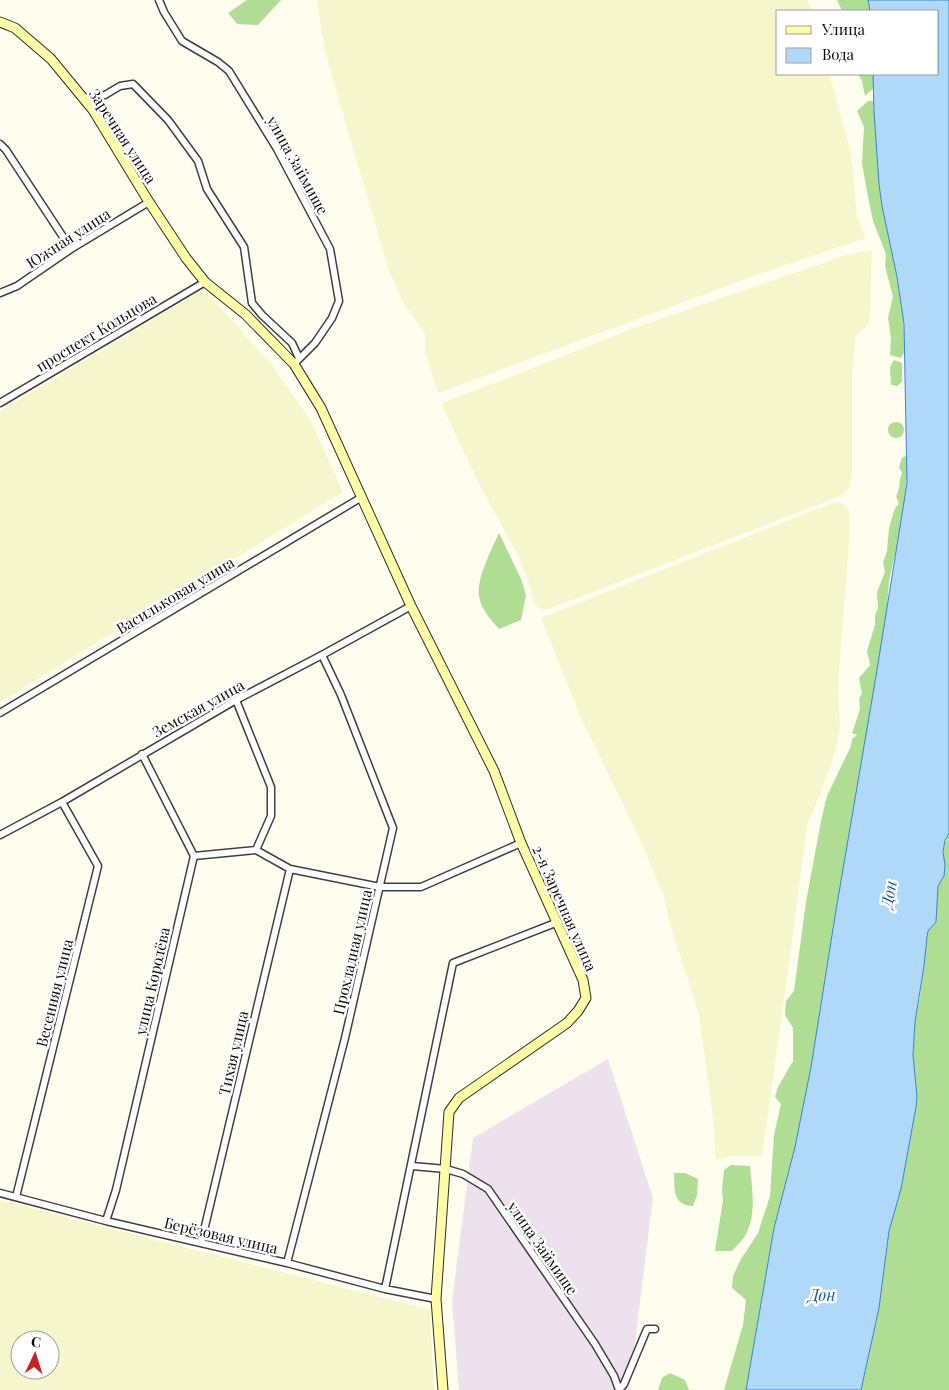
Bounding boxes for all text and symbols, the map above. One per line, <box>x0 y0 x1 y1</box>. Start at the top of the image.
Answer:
legend <box>776 10 939 75</box>
text: Улица <box>821 19 865 39</box>
text: Вода <box>822 44 855 64</box>
street label: Заречная улица <box>85 85 161 188</box>
street label: улица Займище <box>262 111 333 218</box>
street label: Южная улица <box>22 203 114 273</box>
street label: проспект Кольцова <box>32 288 160 376</box>
street label: Васильковая улица <box>112 552 238 638</box>
street label: Земская улица <box>148 674 248 741</box>
street label: 2-я Заречная улица <box>528 842 602 975</box>
water label: Дон <box>875 879 901 912</box>
street label: Прохладная улица <box>328 887 376 1017</box>
street label: улица Королёва <box>130 925 174 1038</box>
street label: Весенняя улица <box>31 936 77 1049</box>
street label: Тихая улица <box>214 1008 253 1097</box>
street label: улица Займище <box>503 1197 583 1299</box>
street label: Берёзовая улица <box>162 1212 280 1258</box>
water label: Дон <box>805 1284 836 1305</box>
north arrow <box>10 1330 60 1380</box>
text: С <box>30 1332 42 1351</box>

